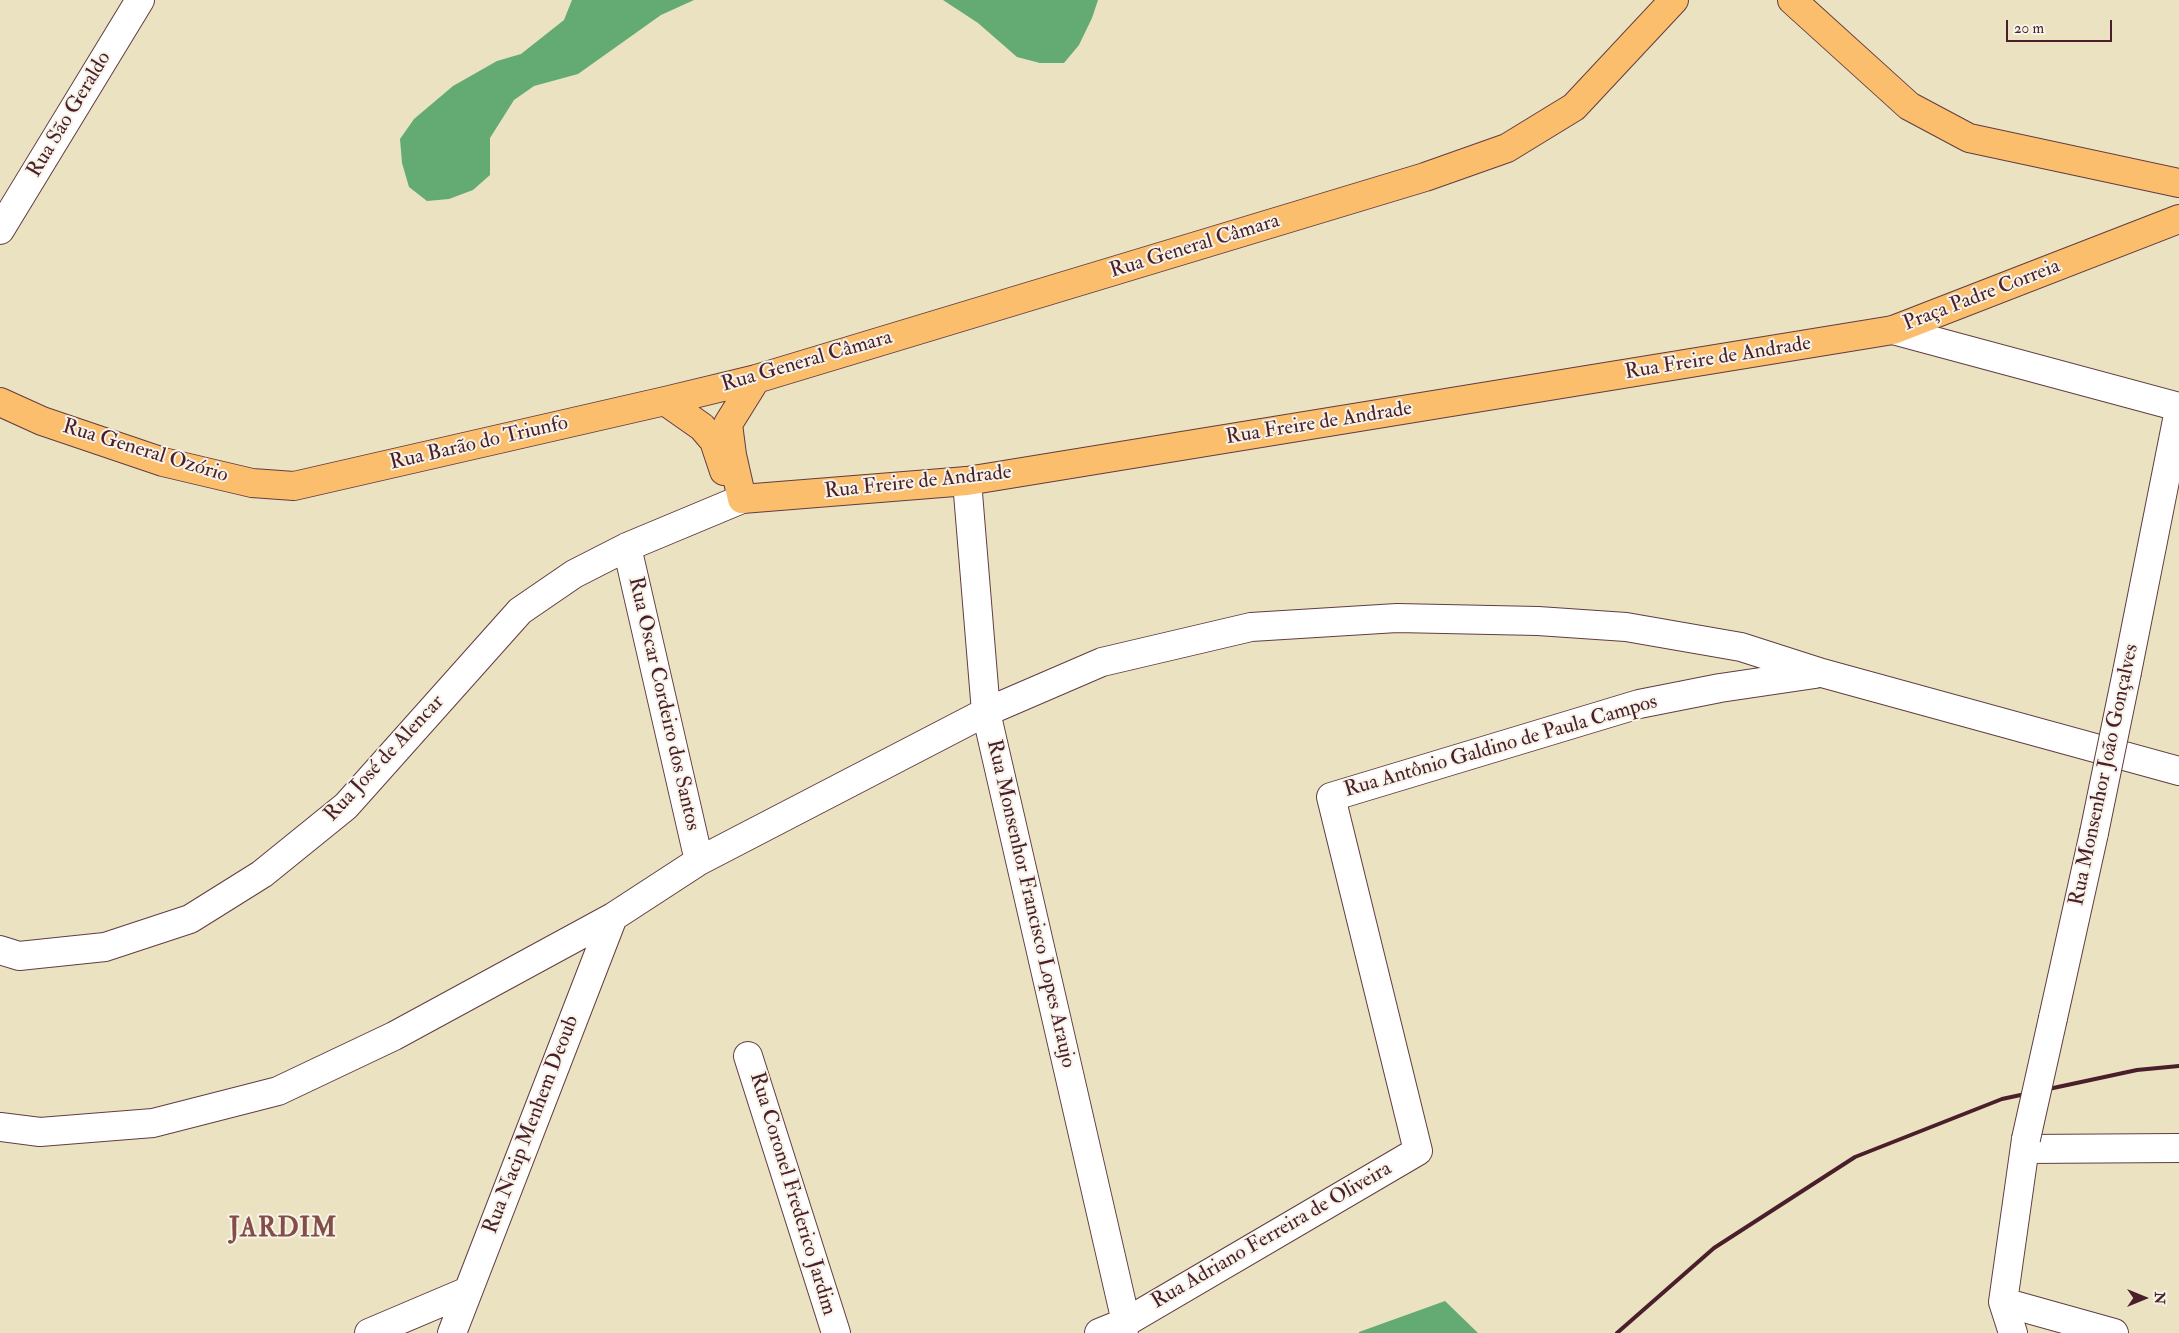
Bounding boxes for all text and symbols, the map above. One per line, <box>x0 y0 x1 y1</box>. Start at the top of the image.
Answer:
scale bar <box>2009 10 2115 42</box>
text: 20 m <box>2014 19 2044 38</box>
street label: Rua São Geraldo <box>23 48 117 182</box>
street label: Rua General Câmara <box>1107 209 1283 285</box>
street label: Praça Padre Correia <box>1900 255 2064 337</box>
street label: Rua General Câmara <box>719 326 895 398</box>
street label: Rua Freire de Andrade <box>1623 332 1813 386</box>
street label: Rua Freire de Andrade <box>1224 397 1414 451</box>
street label: Rua Barão do Triunfo <box>387 411 571 477</box>
street label: Rua General Ozório <box>59 415 231 489</box>
street label: Rua Freire de Andrade <box>823 461 1013 505</box>
street label: Rua Oscar Cordeiro dos Santos <box>622 575 704 833</box>
street label: Rua Monsenhor João Gonçalves <box>2065 642 2145 908</box>
street label: Rua José de Alencar <box>320 690 450 828</box>
street label: Rua Antônio Galdino de Paula Campos <box>1342 690 1660 804</box>
street label: Rua Monsenhor Francisco Lopes Araujo <box>980 738 1080 1070</box>
street label: Rua Nacip Menhem Deoub <box>479 1012 585 1238</box>
street label: Rua Coronel Frederico Jardim <box>743 1070 841 1318</box>
street label: Rua Adriano Ferreira de Oliveira <box>1147 1157 1397 1315</box>
district label: JARDIM <box>228 1214 338 1246</box>
north arrow <box>2119 1273 2169 1323</box>
text: N <box>2151 1292 2168 1304</box>

